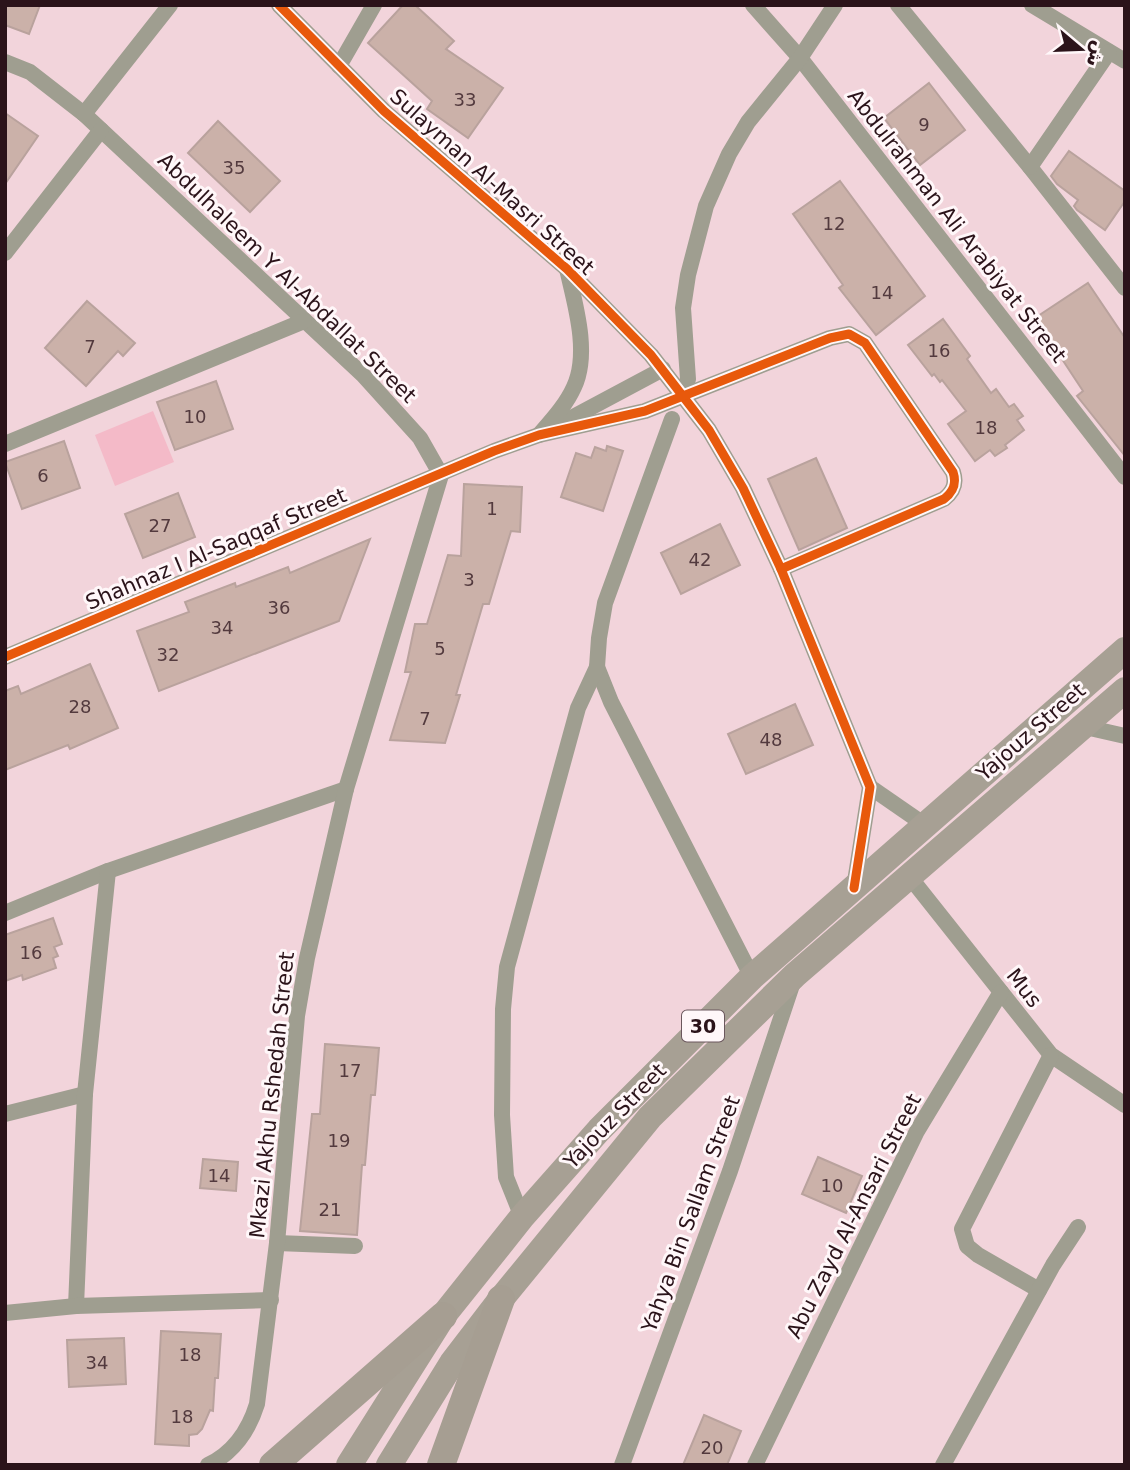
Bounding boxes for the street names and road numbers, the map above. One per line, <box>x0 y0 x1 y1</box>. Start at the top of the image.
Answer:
street label: Sulayman Al-Masri Street <box>385 84 599 280</box>
street label: Abdulrahman Ali Arabiyat Street <box>843 85 1071 367</box>
street label: Abdulhaleem Y Al-Abdallat Street <box>153 148 421 408</box>
street label: Shahnaz I Al-Saqqaf Street <box>82 483 350 615</box>
street label: Yajouz Street <box>971 678 1090 786</box>
street label: Mkazi Akhu Rshedah Street <box>245 951 299 1239</box>
street label: Mus <box>1001 964 1047 1012</box>
road number: 30 <box>682 1010 724 1042</box>
street label: Yajouz Street <box>558 1059 671 1174</box>
street label: Abu Zayd Al-Ansari Street <box>782 1090 926 1342</box>
street label: Yahya Bin Sallam Street <box>637 1092 745 1337</box>

